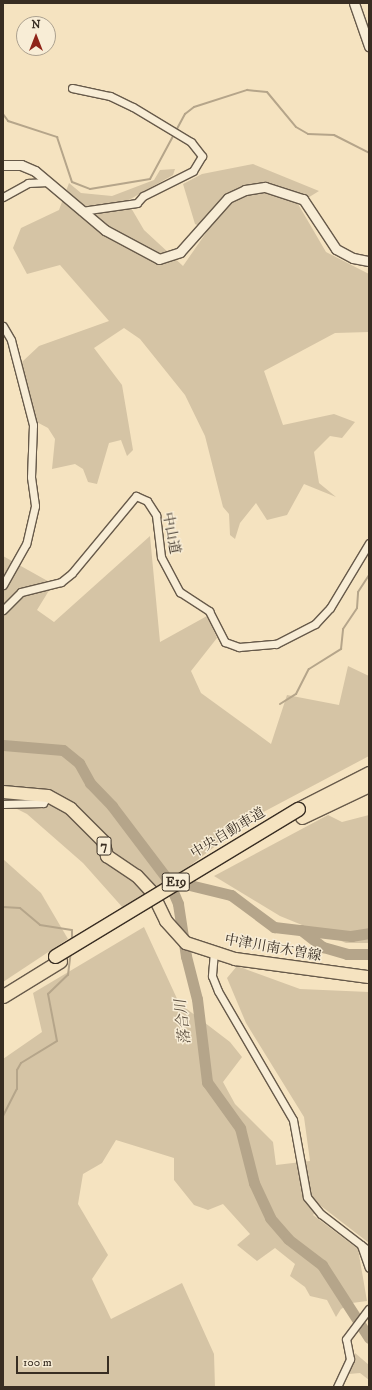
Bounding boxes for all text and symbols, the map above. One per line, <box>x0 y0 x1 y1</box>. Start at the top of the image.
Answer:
north arrow <box>16 16 56 56</box>
text: N <box>31 18 41 32</box>
street label: 中山道 <box>159 511 183 555</box>
street label: 中央自動車道 <box>188 804 268 862</box>
road number: 7 <box>96 835 112 857</box>
road number: E19 <box>161 871 191 893</box>
street label: 中津川南木曽線 <box>223 931 323 965</box>
water label: 落合川 <box>172 999 194 1045</box>
scale bar <box>18 1348 111 1374</box>
text: 100 m <box>23 1355 52 1370</box>

